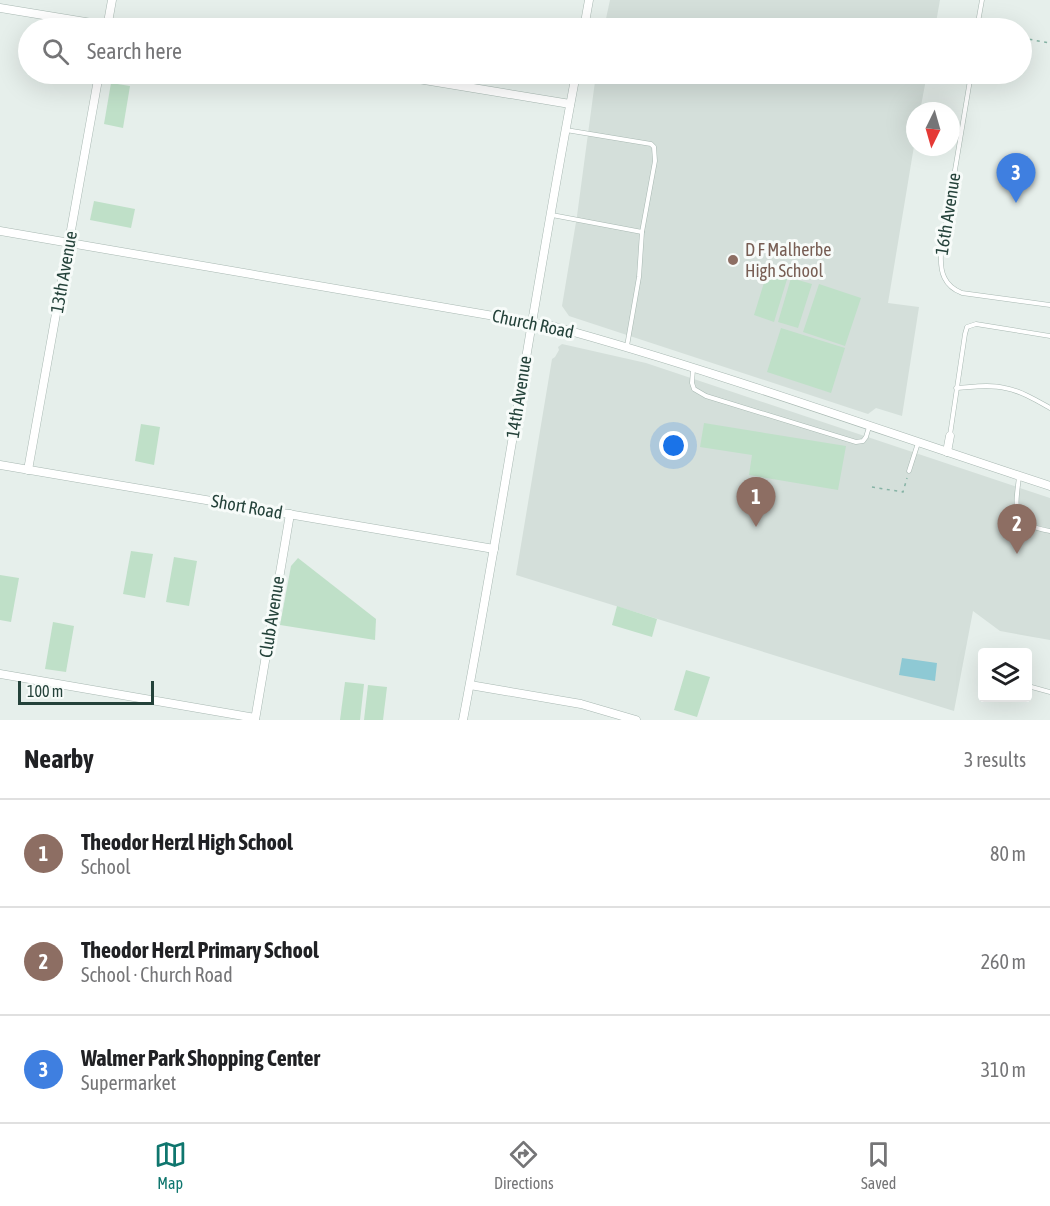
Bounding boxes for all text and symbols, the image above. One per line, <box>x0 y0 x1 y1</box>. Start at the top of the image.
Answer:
search box <box>18 18 1032 84</box>
icon: search <box>39 35 72 68</box>
text: Search here <box>87 38 182 64</box>
north arrow <box>906 102 960 156</box>
pin: 3 <box>996 154 1036 203</box>
street label: 16th Avenue <box>931 171 964 257</box>
street label: 13th Avenue <box>46 229 81 315</box>
place label: D F Malherbe High School <box>745 239 831 281</box>
marker: D F Malherbe High School <box>726 253 740 267</box>
street label: Church Road <box>490 305 576 342</box>
street label: 14th Avenue <box>502 354 535 440</box>
your location <box>659 431 688 460</box>
pin: 1 <box>736 478 776 527</box>
street label: Short Road <box>210 490 284 523</box>
pin: 2 <box>998 504 1036 554</box>
street label: Club Avenue <box>255 575 288 659</box>
map controls <box>978 648 1032 702</box>
button: layers <box>978 648 1032 702</box>
scale bar <box>18 678 154 706</box>
text: 100 m <box>27 682 63 700</box>
text: Nearby <box>24 744 94 774</box>
text: 3 results <box>964 748 1026 771</box>
text: Theodor Herzl High School <box>81 829 293 855</box>
text: 1 <box>39 842 48 865</box>
text: 80 m <box>990 842 1026 865</box>
text: School <box>81 855 131 878</box>
text: Theodor Herzl Primary School <box>81 937 319 963</box>
text: 2 <box>39 950 48 973</box>
text: 260 m <box>981 950 1026 973</box>
text: School · Church Road <box>81 963 233 986</box>
text: Walmer Park Shopping Center <box>81 1045 320 1071</box>
text: 3 <box>39 1058 48 1081</box>
text: 310 m <box>981 1058 1026 1081</box>
text: Supermarket <box>81 1071 176 1094</box>
tab: Map <box>154 1138 187 1192</box>
tab: Directions <box>494 1138 554 1192</box>
tab: Saved <box>861 1138 896 1192</box>

